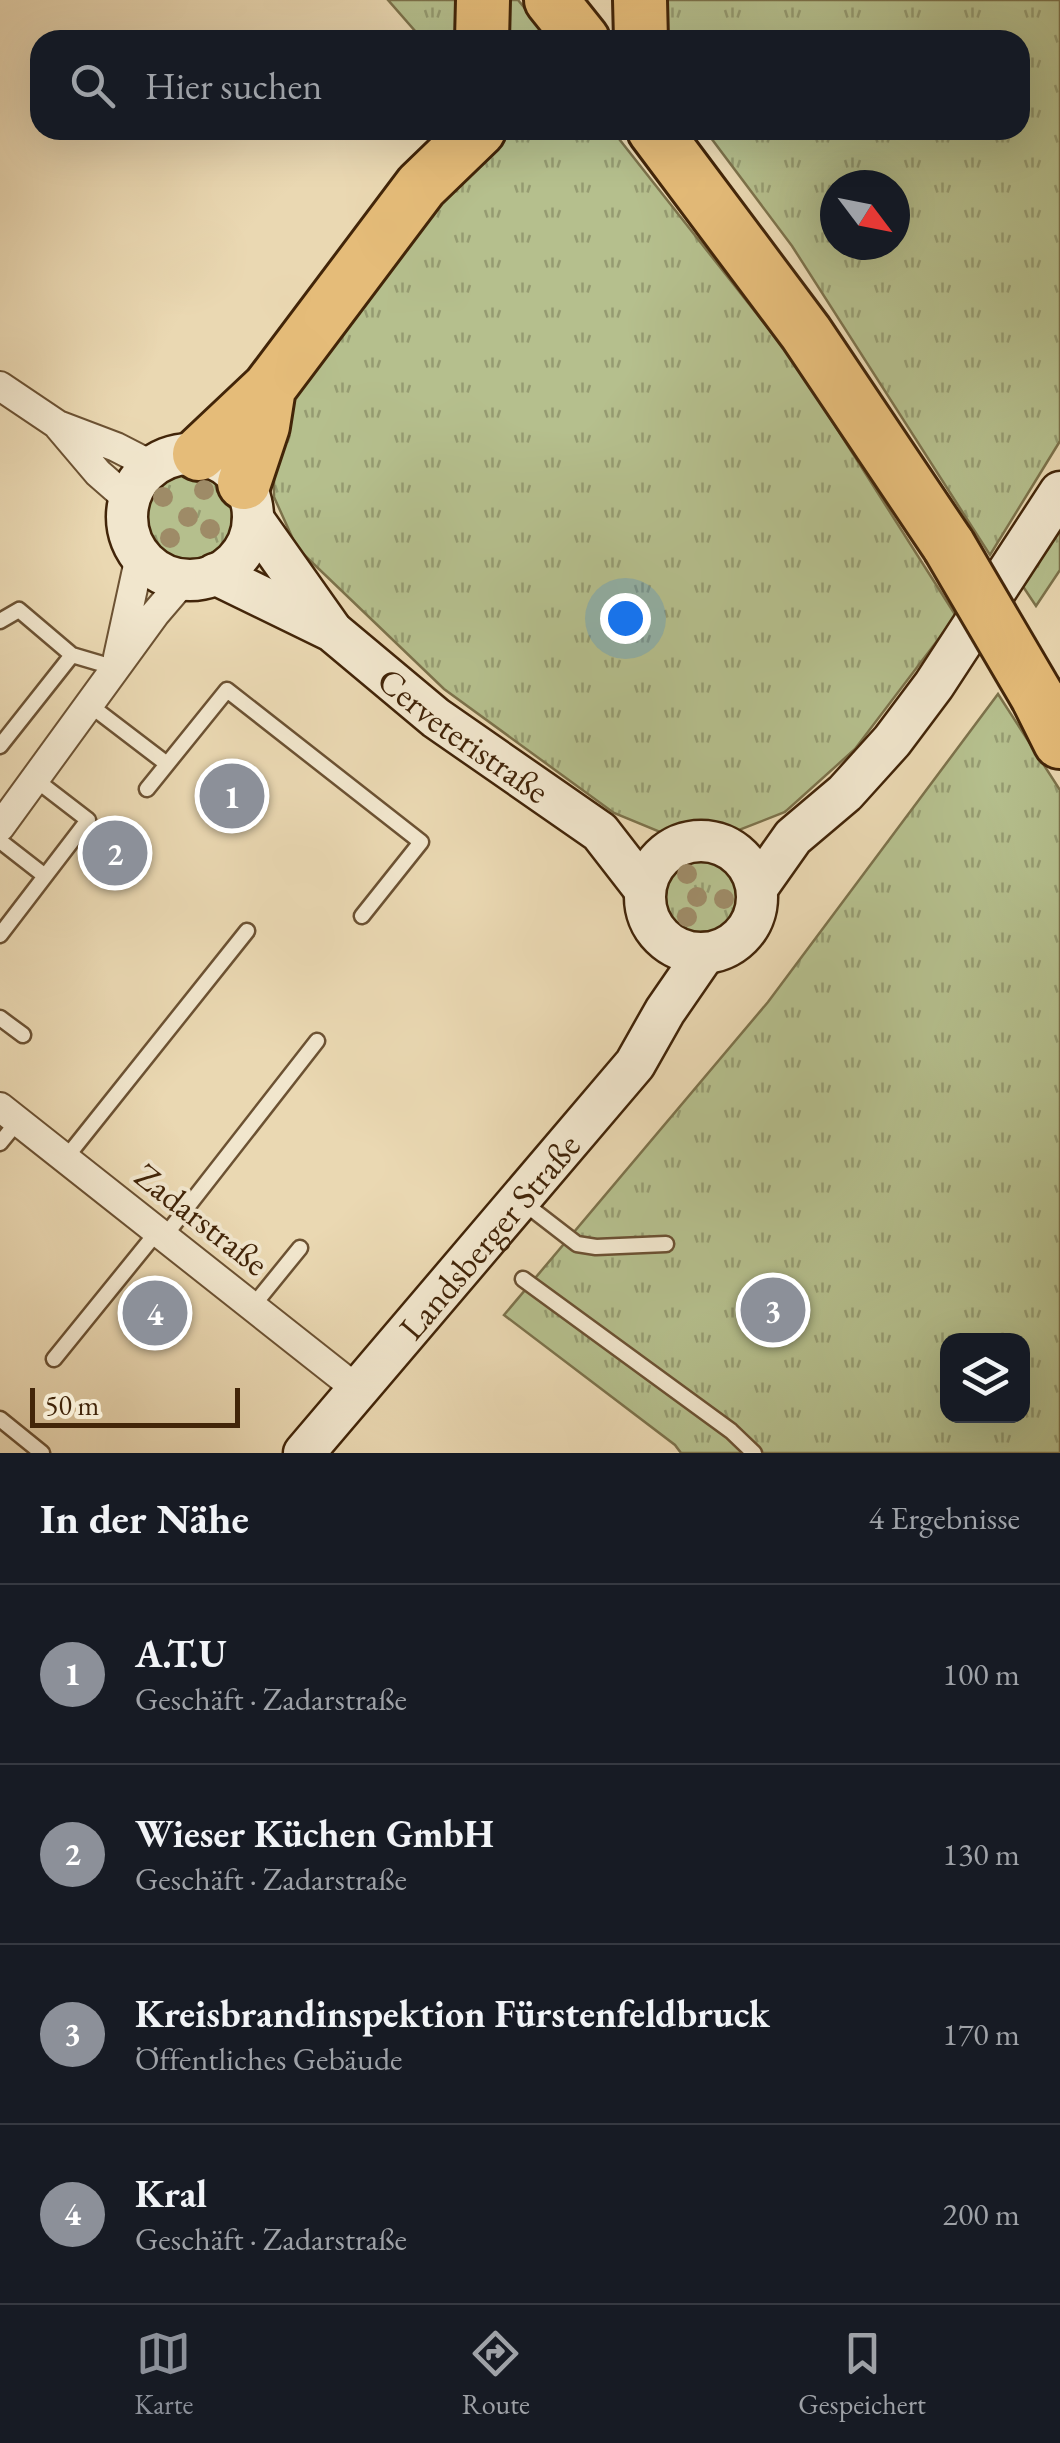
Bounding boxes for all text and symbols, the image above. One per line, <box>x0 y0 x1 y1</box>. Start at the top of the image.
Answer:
search box <box>30 30 1030 140</box>
icon: search <box>65 58 120 113</box>
text: Hier suchen <box>145 61 322 110</box>
north arrow <box>820 170 910 260</box>
your location <box>600 593 651 644</box>
street label: Cerveteristraße <box>369 656 558 813</box>
pin: 1 <box>200 758 264 834</box>
pin: 2 <box>82 816 148 890</box>
street label: Landsberger Straße <box>388 1123 589 1348</box>
street label: Zadarstraße <box>126 1153 278 1285</box>
pin: 3 <box>740 1272 806 1348</box>
pin: 4 <box>122 1276 188 1350</box>
map controls <box>940 1333 1030 1423</box>
button: layers <box>940 1333 1030 1423</box>
scale bar <box>30 1383 240 1428</box>
text: 50 m <box>45 1387 99 1423</box>
text: In der Nähe <box>40 1491 249 1546</box>
text: 4 Ergebnisse <box>869 1497 1020 1539</box>
text: A.T.U <box>135 1629 227 1678</box>
text: 1 <box>64 1653 81 1695</box>
text: 100 m <box>943 1653 1020 1695</box>
text: Geschäft · Zadarstraße <box>135 1678 407 1720</box>
text: Wieser Küchen GmbH <box>135 1809 494 1858</box>
text: 2 <box>64 1833 81 1875</box>
text: 130 m <box>943 1833 1020 1875</box>
text: Geschäft · Zadarstraße <box>135 1858 407 1900</box>
text: Kreisbrandinspektion Fürstenfeldbruck <box>135 1989 770 2038</box>
text: 3 <box>64 2013 81 2055</box>
text: 170 m <box>943 2013 1020 2055</box>
text: Öffentliches Gebäude <box>135 2038 403 2080</box>
text: Kral <box>135 2169 207 2218</box>
text: 4 <box>64 2193 81 2235</box>
text: 200 m <box>943 2193 1020 2235</box>
text: Geschäft · Zadarstraße <box>135 2218 407 2260</box>
tab: Karte <box>134 2326 193 2422</box>
tab: Route <box>462 2326 530 2422</box>
tab: Gespeichert <box>798 2326 926 2422</box>

